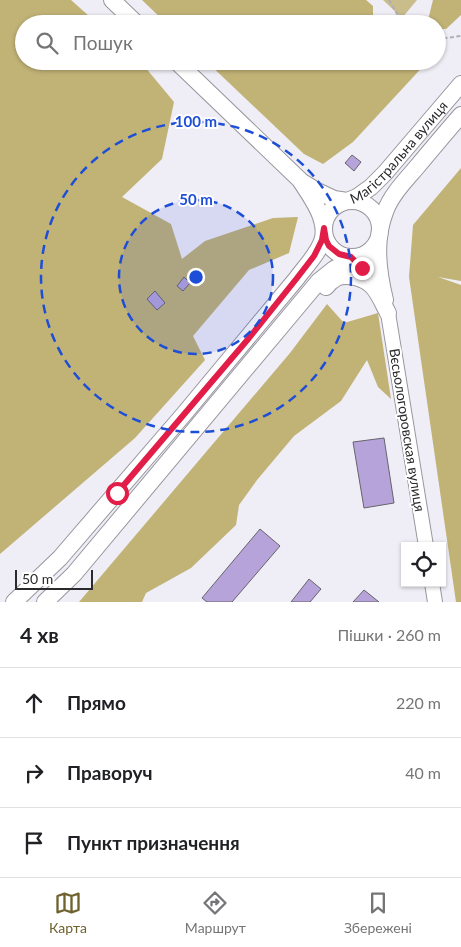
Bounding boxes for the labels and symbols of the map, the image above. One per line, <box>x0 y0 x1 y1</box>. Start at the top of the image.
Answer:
street label: Магістральна вулиця <box>347 97 451 207</box>
text: 100 m <box>175 112 217 130</box>
text: 50 m <box>179 190 213 208</box>
route end <box>351 257 374 280</box>
centre of rings <box>187 268 205 286</box>
street label: Вєсьологоровская вулиця <box>386 347 429 513</box>
route start <box>106 482 129 505</box>
scale bar <box>15 567 92 590</box>

